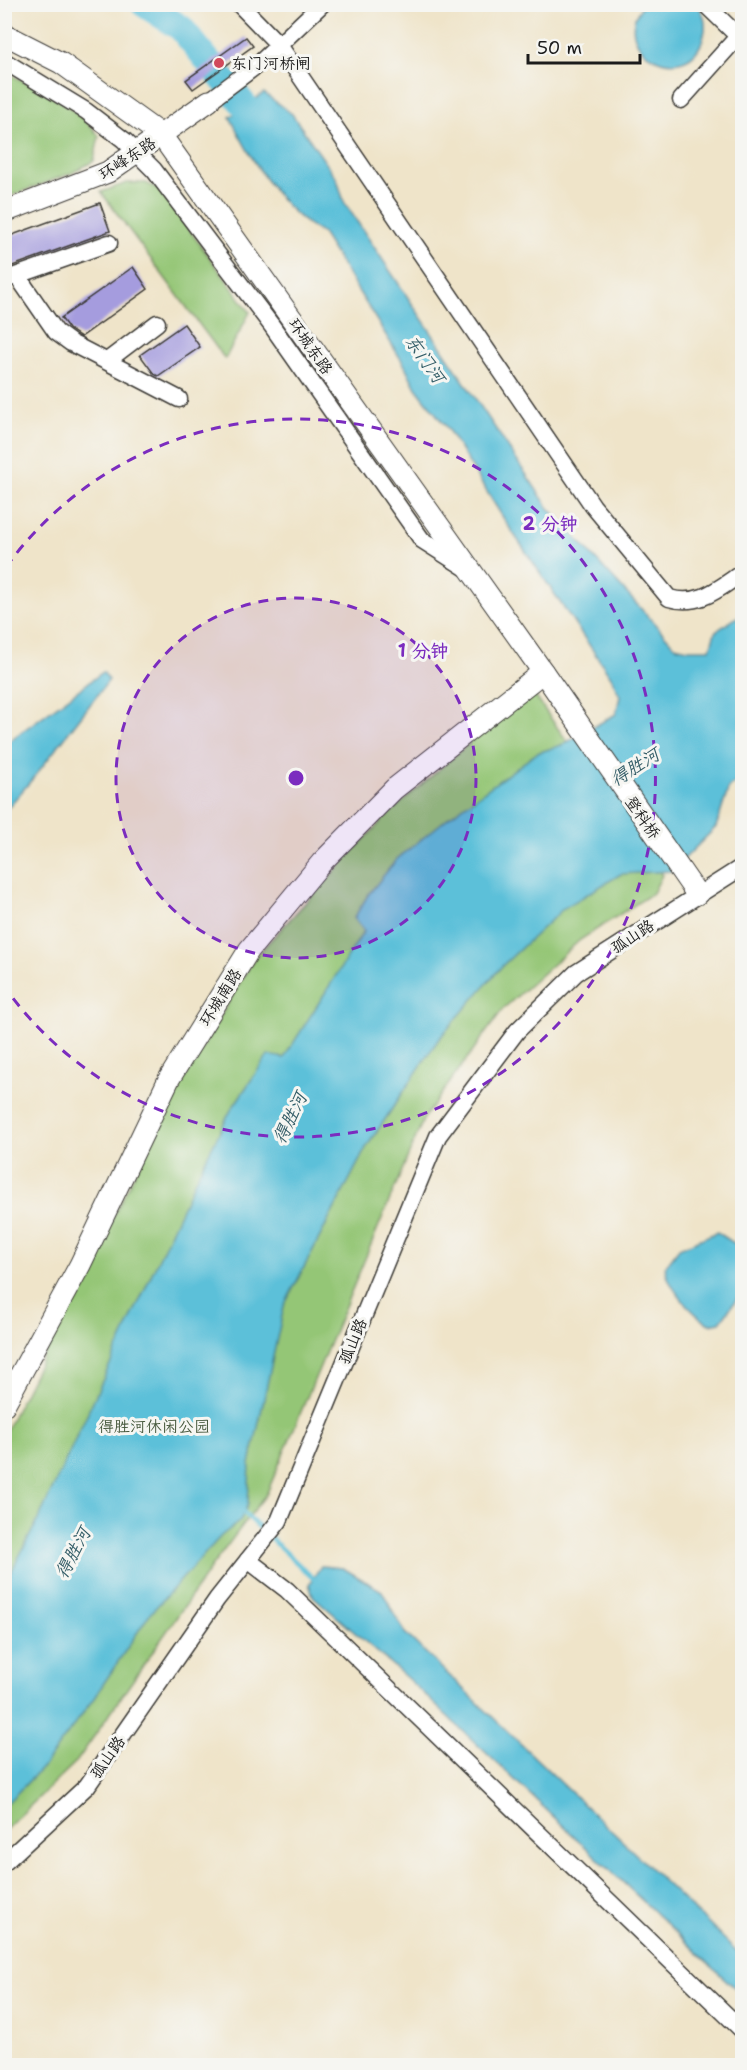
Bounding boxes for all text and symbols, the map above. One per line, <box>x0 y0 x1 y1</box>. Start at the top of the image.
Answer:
scale bar <box>528 27 640 65</box>
text: 50 m <box>537 36 582 60</box>
place label: 东门河桥闸 <box>231 53 311 74</box>
marker: 东门河桥闸 <box>212 56 226 70</box>
street label: 环峰东路 <box>95 132 160 185</box>
street label: 环城东路 <box>284 314 338 379</box>
water label: 东门河 <box>400 330 452 390</box>
text: 2 分钟 <box>523 512 577 536</box>
text: 1 分钟 <box>398 639 448 663</box>
water label: 得胜河 <box>606 741 667 791</box>
centre of rings <box>286 768 306 788</box>
street label: 登科桥 <box>620 792 665 843</box>
street label: 孤山路 <box>606 915 658 958</box>
street label: 环城南路 <box>195 965 246 1030</box>
water label: 得胜河 <box>267 1086 314 1148</box>
street label: 孤山路 <box>333 1315 372 1367</box>
park label: 得胜河休闲公园 <box>98 1416 210 1437</box>
water label: 得胜河 <box>50 1521 98 1582</box>
street label: 孤山路 <box>85 1732 130 1783</box>

